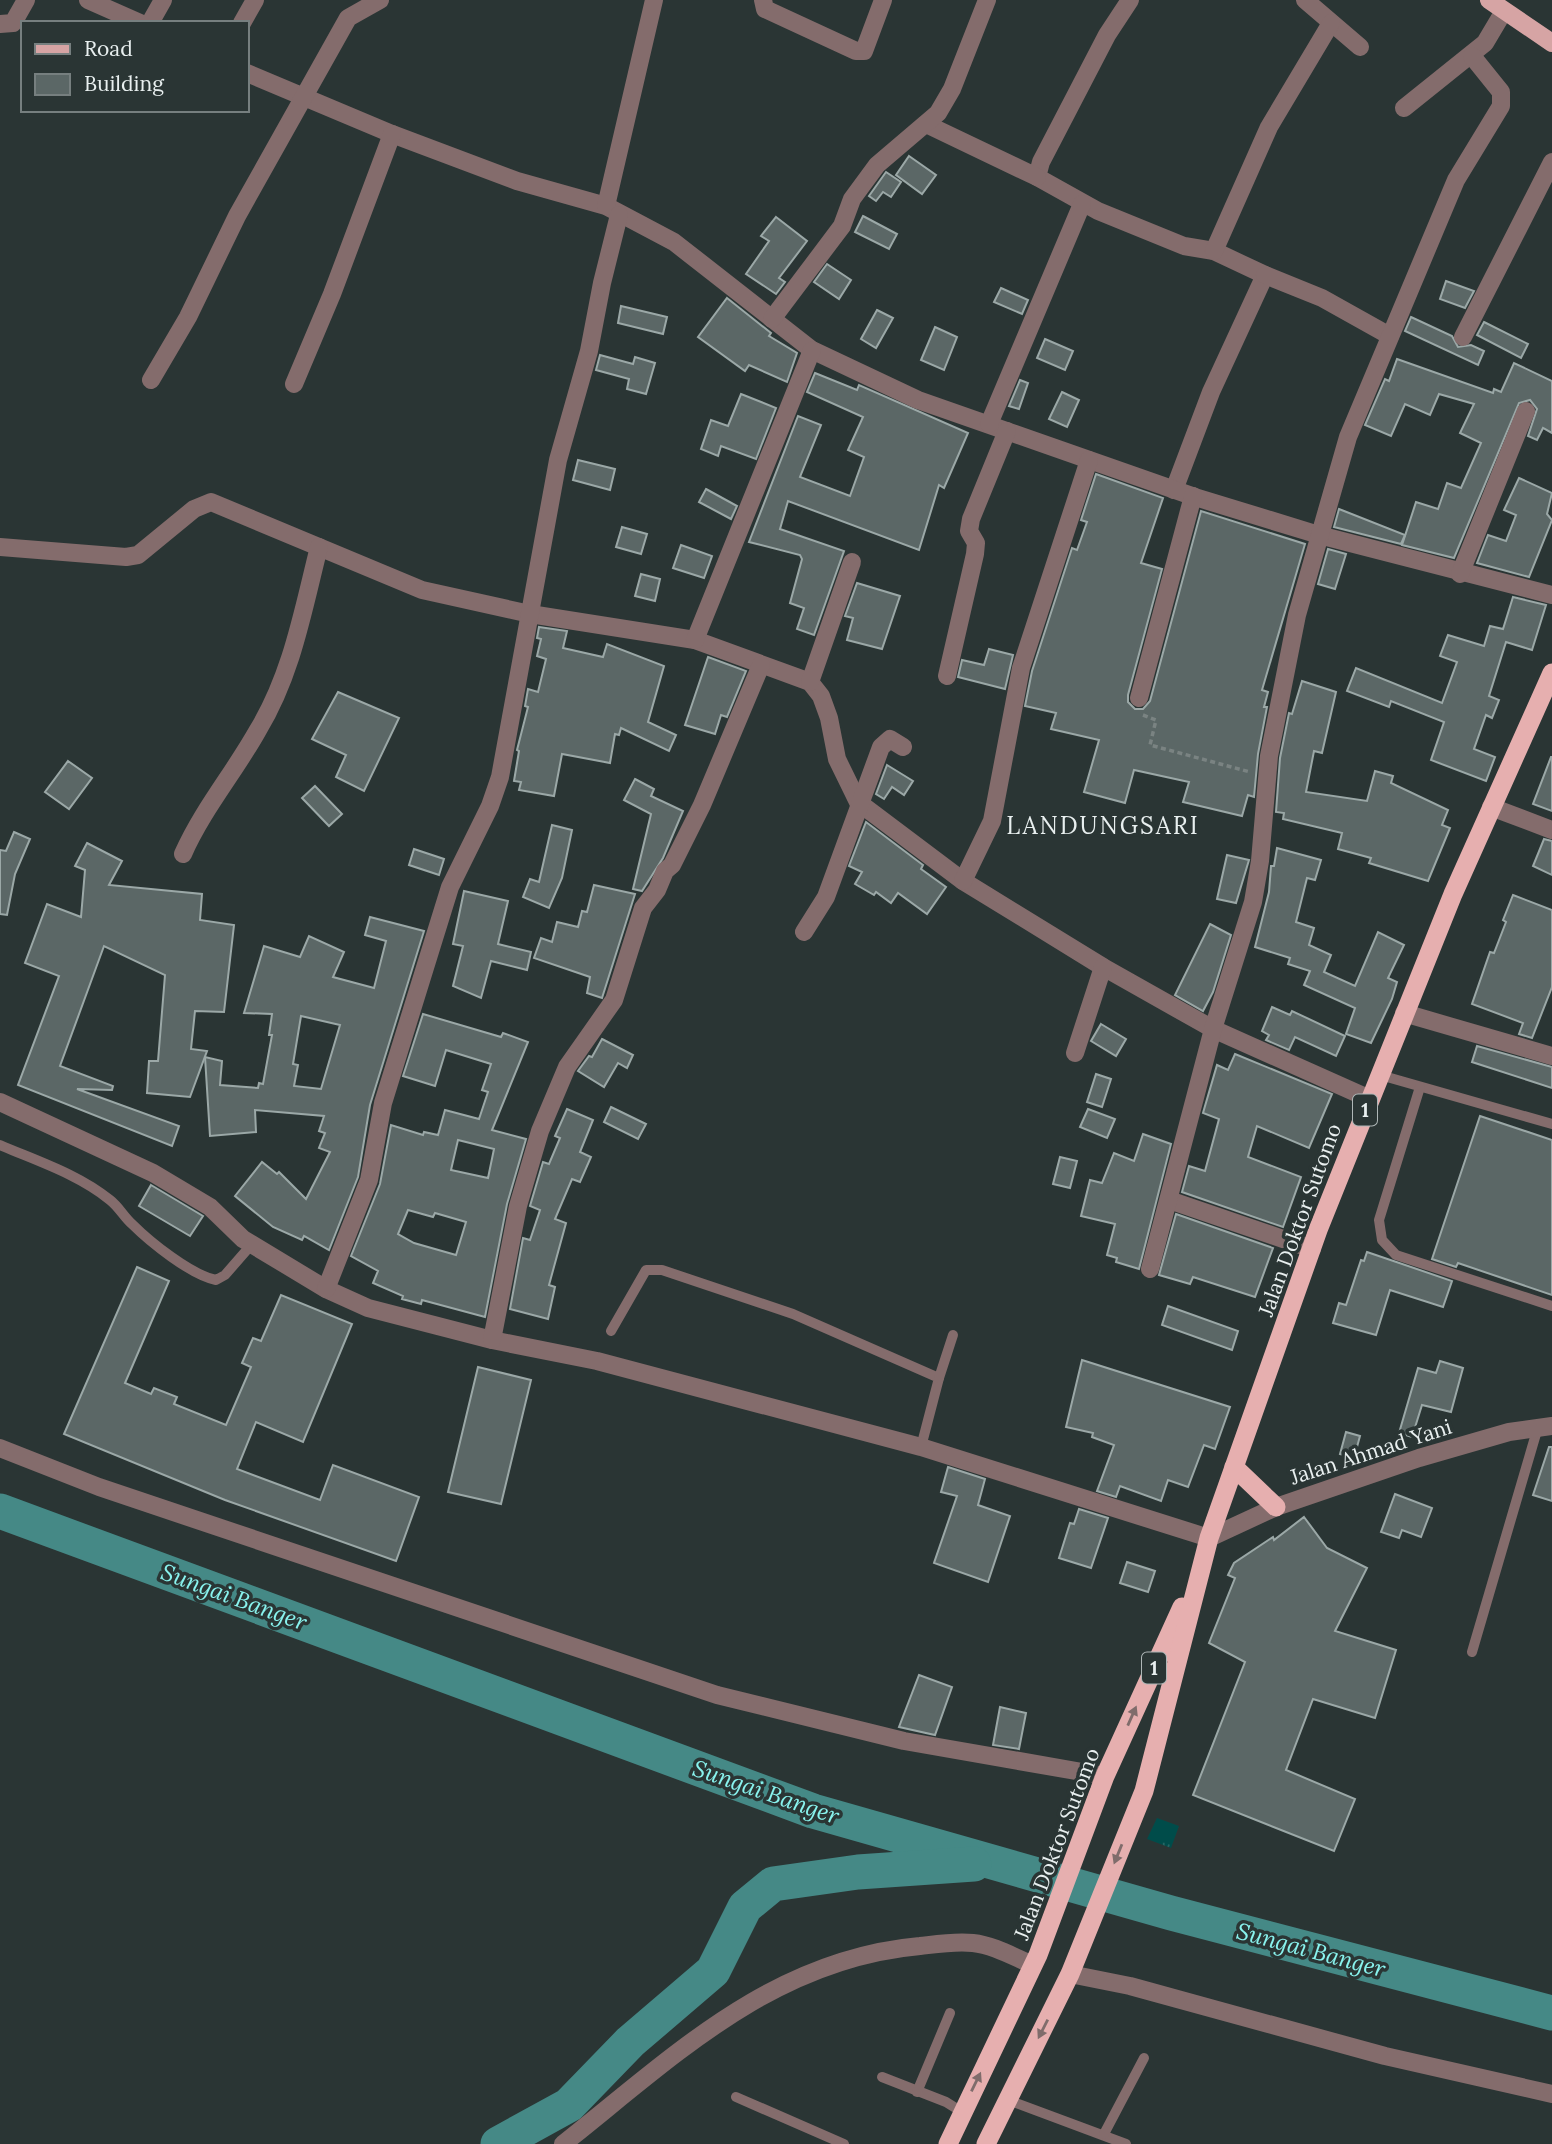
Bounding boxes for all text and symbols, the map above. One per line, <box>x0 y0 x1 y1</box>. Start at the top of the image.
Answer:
legend <box>21 21 248 112</box>
text: Road <box>84 35 133 62</box>
text: Building <box>84 70 164 97</box>
district label: LANDUNGSARI <box>1006 810 1200 841</box>
road number: 1 <box>1353 1094 1377 1126</box>
street label: Jalan Doktor Sutomo <box>1252 1120 1347 1321</box>
street label: Jalan Ahmad Yani <box>1286 1413 1455 1491</box>
water label: Sungai Banger <box>157 1557 312 1637</box>
road number: 1 <box>1142 1652 1166 1684</box>
one-way arrow <box>1126 1706 1138 1726</box>
street label: Jalan Doktor Sutomo <box>1007 1744 1106 1944</box>
water label: Sungai Banger <box>689 1753 844 1830</box>
one-way arrow <box>1113 1844 1124 1865</box>
water label: Sungai Banger <box>1233 1916 1389 1983</box>
one-way arrow <box>1038 2019 1049 2039</box>
one-way arrow <box>971 2072 982 2092</box>

